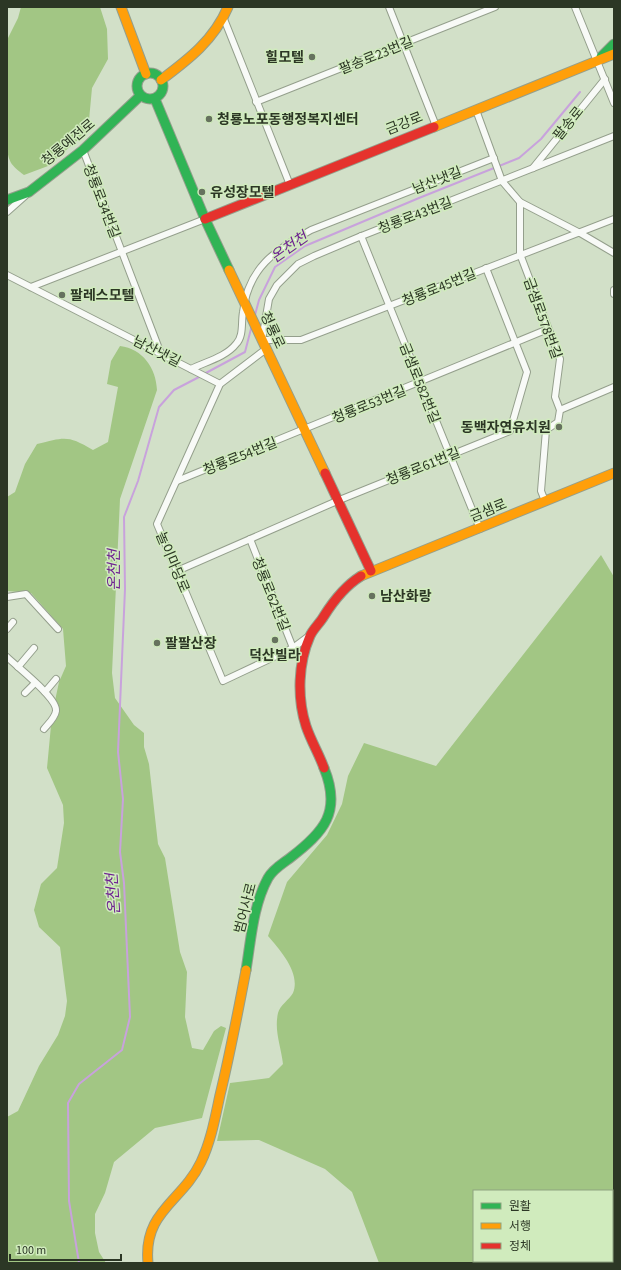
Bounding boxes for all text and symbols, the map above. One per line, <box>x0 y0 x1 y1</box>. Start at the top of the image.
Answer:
street label: 팔송로23번길 <box>336 32 416 80</box>
place label: 힐모텔 <box>265 48 304 68</box>
marker: 힐모텔 <box>307 52 317 62</box>
street label: 팔송로 <box>549 102 589 145</box>
street label: 금강로 <box>383 107 426 140</box>
place label: 청룡노포동행정복지센터 <box>217 110 359 130</box>
street label: 청룡예전로 <box>38 114 100 171</box>
marker: 청룡노포동행정복지센터 <box>204 114 214 124</box>
street label: 청룡로34번길 <box>78 161 124 242</box>
street label: 남산냇길 <box>410 162 465 200</box>
place label: 유성장모텔 <box>210 183 275 203</box>
marker: 유성장모텔 <box>197 187 207 197</box>
street label: 청룡로43번길 <box>375 193 456 239</box>
water label: 온천천 <box>266 226 314 268</box>
street label: 청룡로45번길 <box>399 264 479 312</box>
street label: 금샘로578번길 <box>518 275 566 362</box>
place label: 팔레스모텔 <box>70 286 135 306</box>
marker: 팔레스모텔 <box>57 290 67 300</box>
street label: 청룡로 <box>255 309 289 352</box>
street label: 남산냇길 <box>129 331 184 372</box>
street label: 금샘로582번길 <box>394 340 444 427</box>
street label: 청룡로53번길 <box>329 381 409 429</box>
place label: 동백자연유치원 <box>461 418 551 438</box>
marker: 동백자연유치원 <box>554 422 564 432</box>
street label: 청룡로54번길 <box>200 433 280 481</box>
street label: 청룡로61번길 <box>383 443 463 491</box>
street label: 금샘로 <box>467 494 510 527</box>
street label: 놀이마당로 <box>150 529 194 596</box>
water label: 온천천 <box>104 547 125 591</box>
street label: 청룡로62번길 <box>246 554 294 634</box>
place label: 남산화랑 <box>380 587 432 607</box>
marker: 남산화랑 <box>367 591 377 601</box>
place label: 팔팔산장 <box>165 634 217 654</box>
marker: 덕산빌라 <box>270 635 280 645</box>
marker: 팔팔산장 <box>152 638 162 648</box>
place label: 덕산빌라 <box>249 646 301 666</box>
water label: 온천천 <box>101 870 125 915</box>
street label: 범어사로 <box>230 881 262 936</box>
legend <box>473 1190 613 1262</box>
text: 원활 <box>509 1198 531 1215</box>
text: 서행 <box>509 1218 531 1235</box>
scale bar <box>10 1236 121 1262</box>
text: 정체 <box>509 1238 531 1255</box>
text: 100 m <box>16 1242 46 1259</box>

